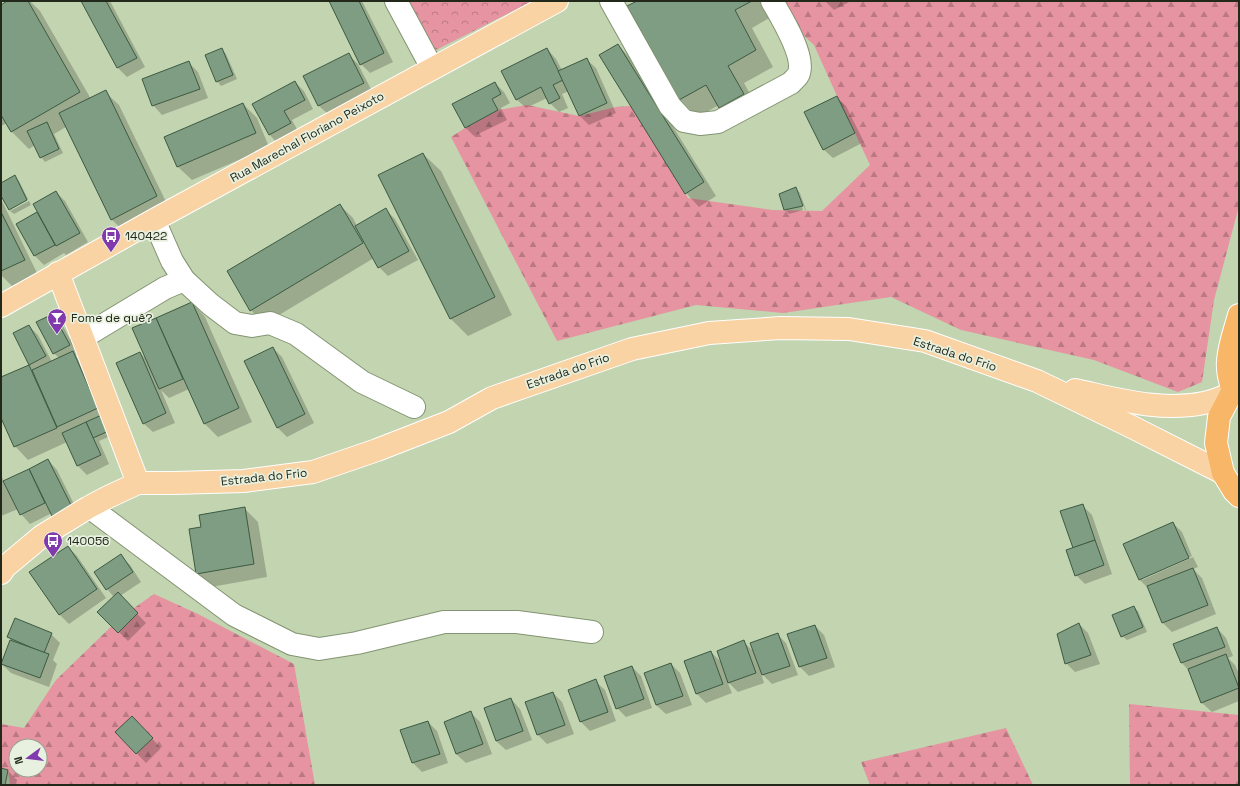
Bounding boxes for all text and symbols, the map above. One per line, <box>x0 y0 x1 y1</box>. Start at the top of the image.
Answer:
street label: Rua Marechal Floriano Peixoto <box>227 88 387 186</box>
bus stop icon: 140422 <box>100 225 122 253</box>
place label: 140422 <box>125 228 167 244</box>
bar icon: Fome de quê? <box>46 307 68 335</box>
place label: Fome de quê? <box>71 310 152 326</box>
street label: Estrada do Frio <box>911 333 999 375</box>
street label: Estrada do Frio <box>524 349 612 393</box>
street label: Estrada do Frio <box>220 465 308 489</box>
bus stop icon: 140056 <box>42 530 64 558</box>
place label: 140056 <box>67 533 109 549</box>
north arrow <box>8 738 48 778</box>
text: N <box>11 755 26 766</box>

